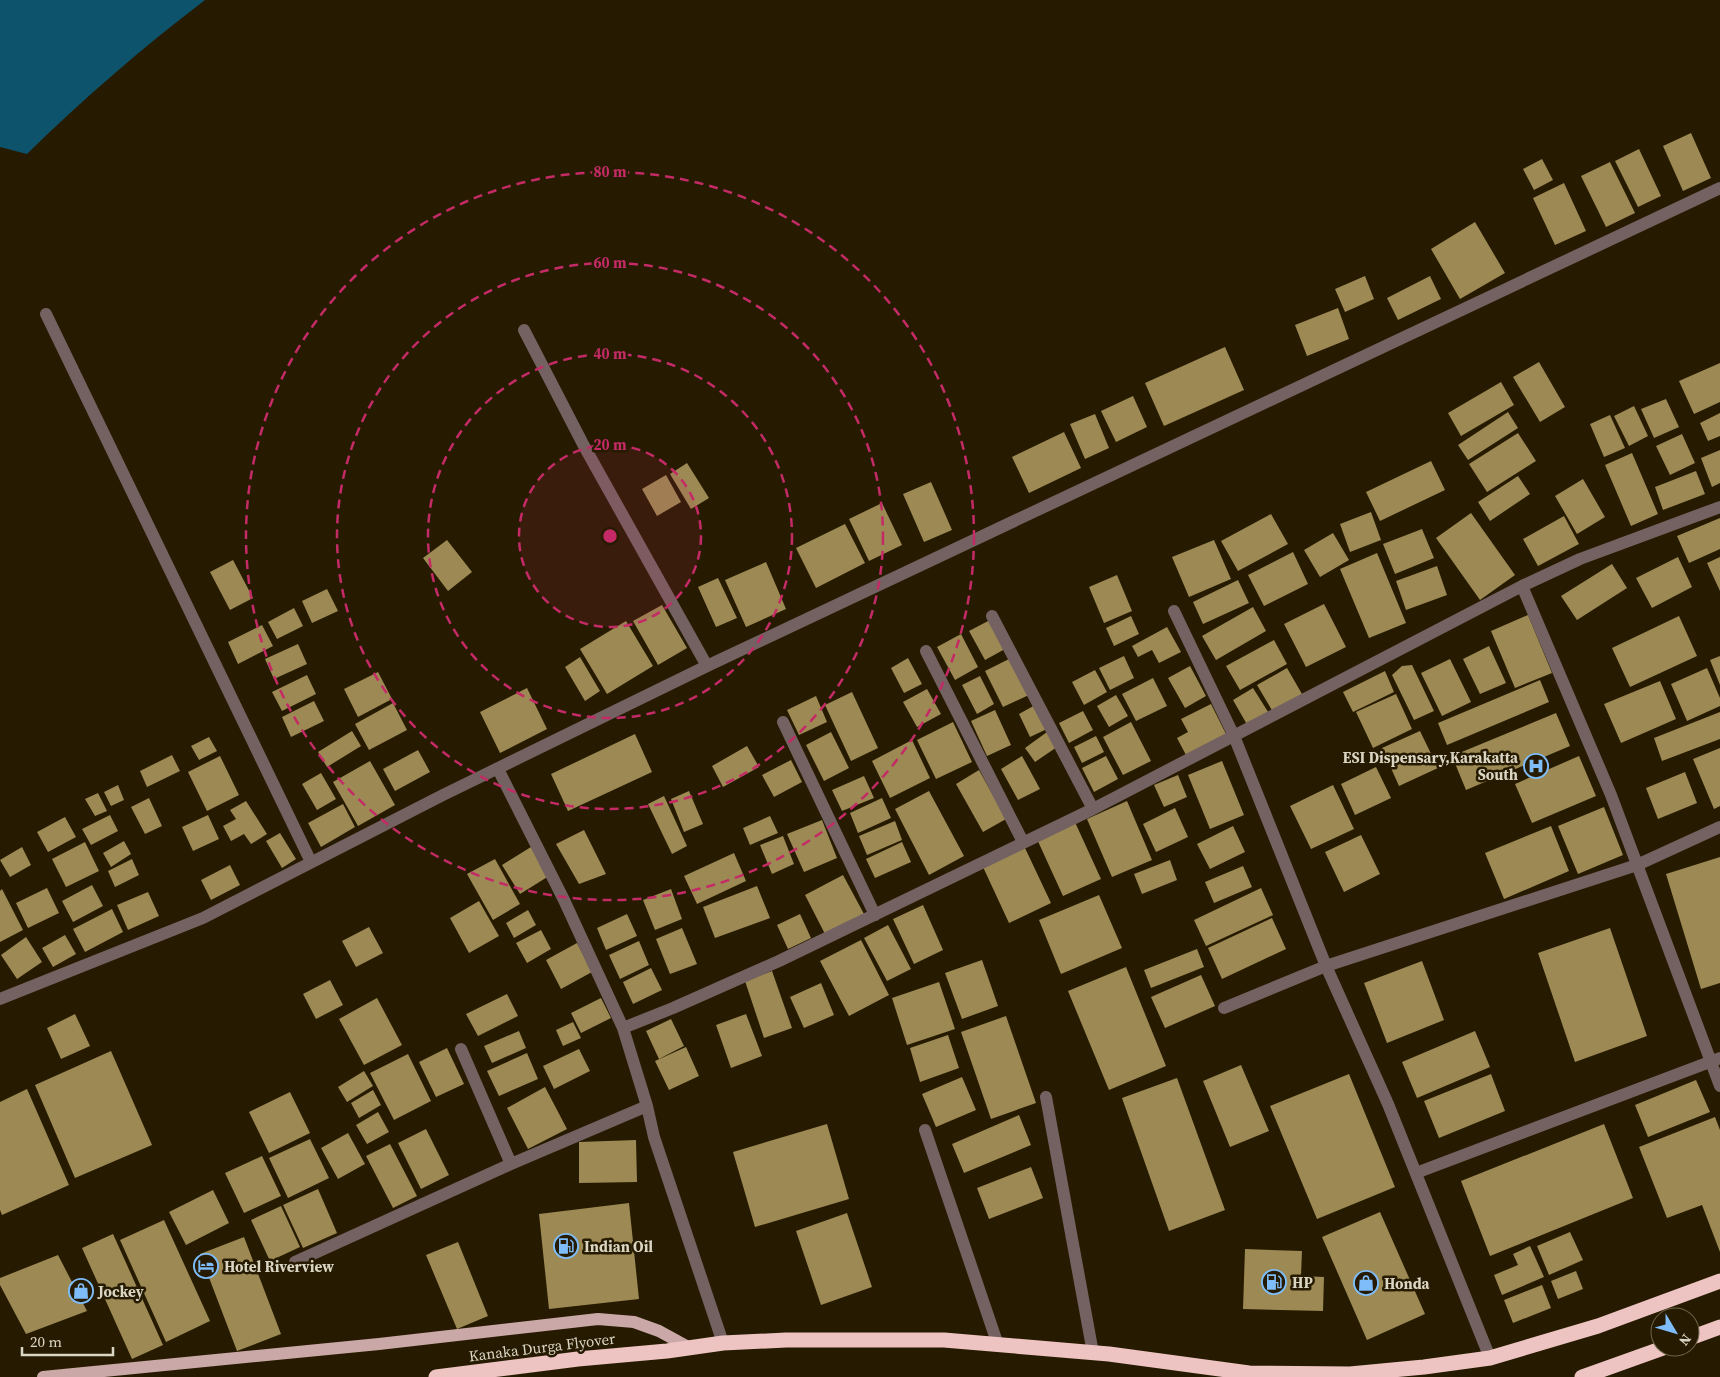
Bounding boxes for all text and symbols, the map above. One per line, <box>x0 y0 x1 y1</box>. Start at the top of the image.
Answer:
text: 80 m <box>593 161 627 182</box>
text: 60 m <box>593 252 627 273</box>
text: 40 m <box>593 343 627 364</box>
text: 20 m <box>593 434 627 455</box>
centre of rings <box>601 527 619 545</box>
place label: ESI Dispensary,Karakatta South <box>1342 747 1519 785</box>
hospital icon: ESI Dispensary,Karakatta South <box>1523 753 1549 779</box>
fuel station icon: Indian Oil <box>553 1233 579 1259</box>
place label: Indian Oil <box>584 1236 653 1257</box>
hotel icon: Hotel Riverview <box>193 1253 219 1279</box>
place label: Hotel Riverview <box>224 1256 334 1277</box>
fuel station icon: HP <box>1261 1269 1287 1295</box>
shop icon: Honda <box>1353 1270 1379 1296</box>
place label: HP <box>1292 1272 1313 1293</box>
place label: Honda <box>1384 1273 1431 1294</box>
shop icon: Jockey <box>68 1278 94 1304</box>
place label: Jockey <box>97 1281 144 1302</box>
north arrow <box>1650 1307 1700 1357</box>
scale bar <box>22 1324 114 1356</box>
street label: Kanaka Durga Flyover <box>467 1328 617 1366</box>
text: N <box>1674 1330 1696 1350</box>
text: 20 m <box>30 1331 62 1352</box>

